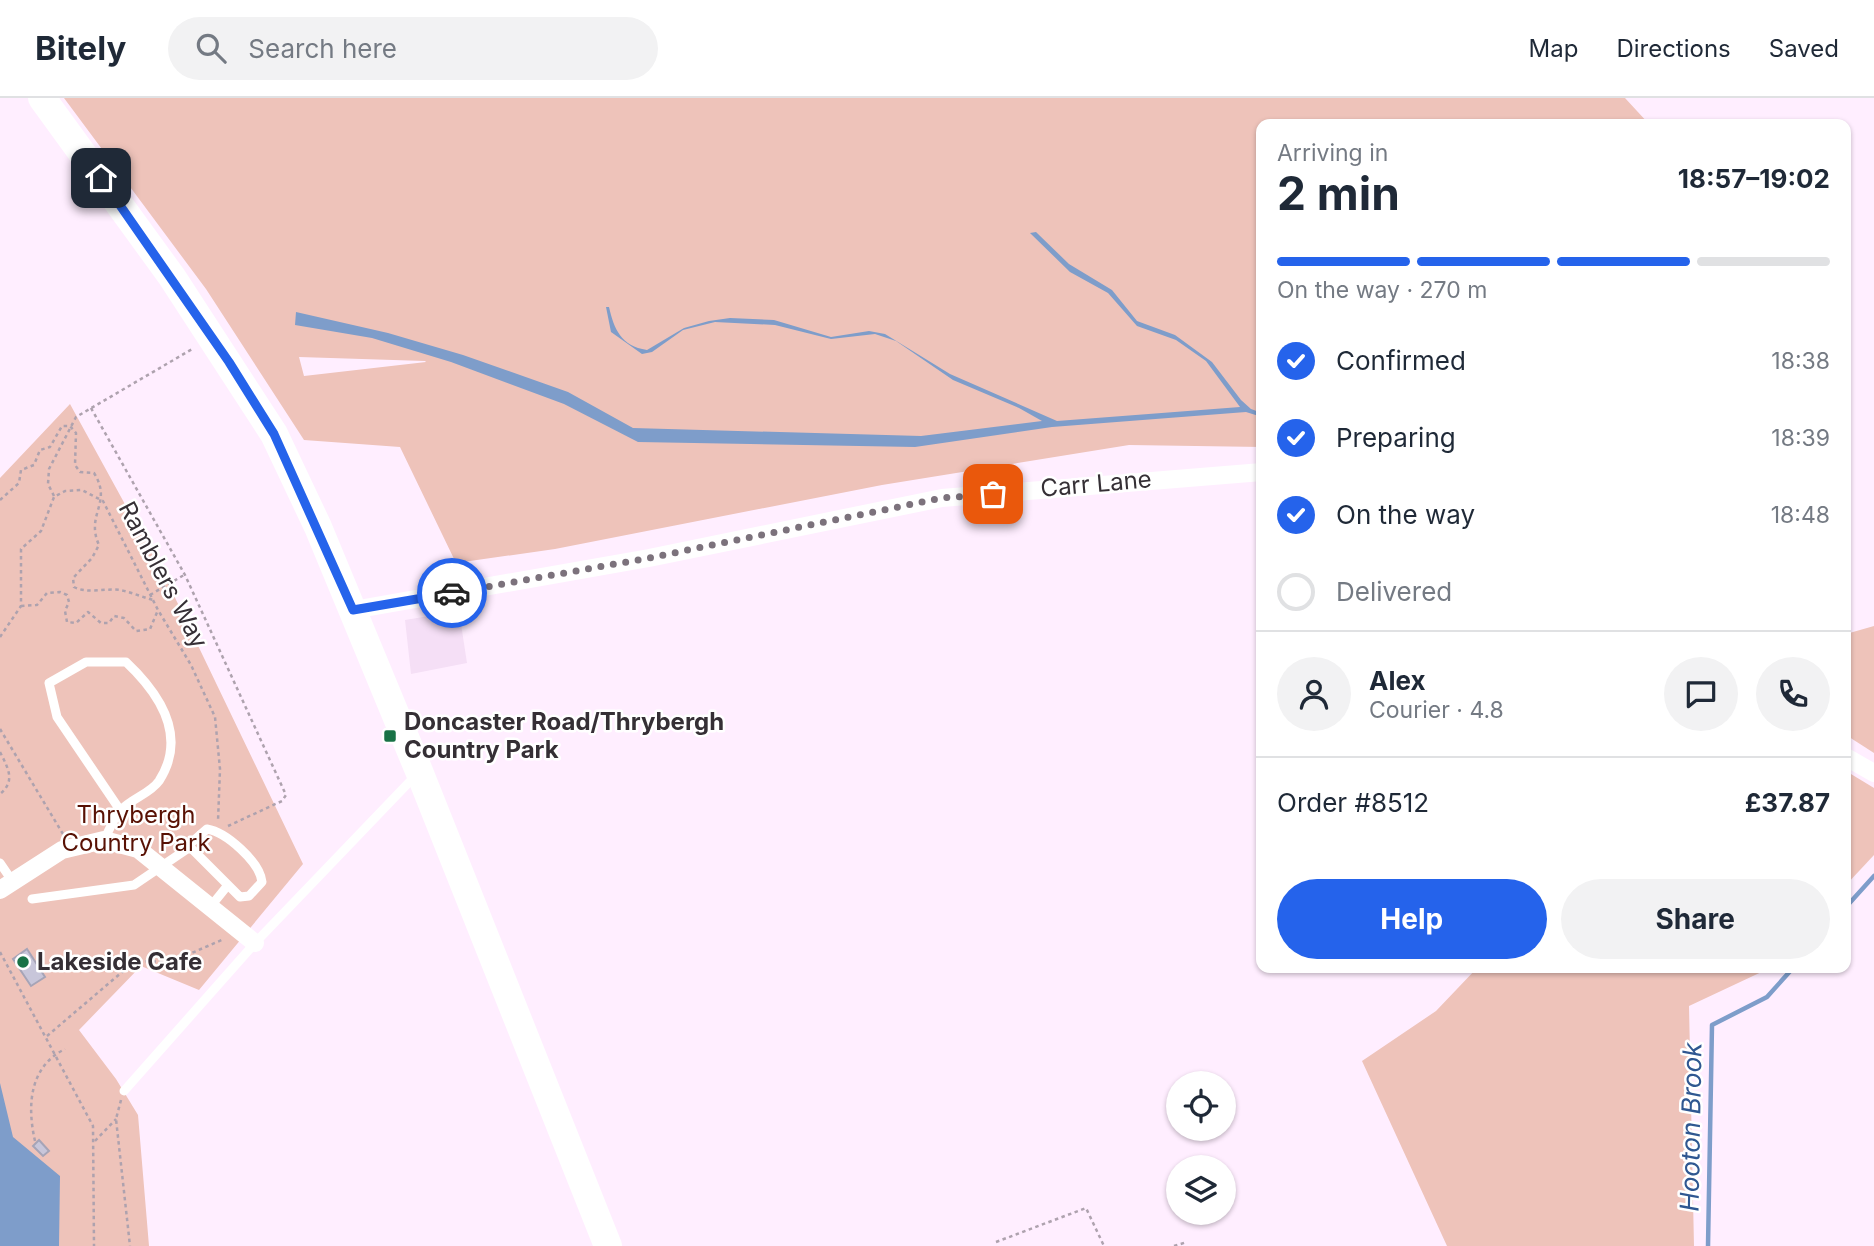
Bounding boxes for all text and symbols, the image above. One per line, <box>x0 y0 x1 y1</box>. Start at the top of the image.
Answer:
search box <box>168 17 658 80</box>
text: Bitely <box>35 28 126 68</box>
icon: search <box>192 29 230 67</box>
text: Search here <box>248 33 397 64</box>
text: Map <box>1529 34 1578 63</box>
text: Directions <box>1616 34 1731 63</box>
text: Saved <box>1769 34 1839 63</box>
text: Arriving in <box>1277 139 1388 167</box>
pin <box>71 148 131 208</box>
icon: home <box>82 159 120 197</box>
text: 18:57–19:02 <box>1678 163 1830 194</box>
text: 2 min <box>1277 165 1400 221</box>
text: On the way · 270 m <box>1277 276 1487 304</box>
icon: check <box>1277 342 1315 380</box>
text: Confirmed <box>1336 345 1466 376</box>
text: 18:38 <box>1771 347 1830 375</box>
icon: check <box>1277 419 1315 457</box>
text: Preparing <box>1336 422 1456 453</box>
text: 18:39 <box>1771 424 1830 452</box>
pin <box>963 464 1023 524</box>
street label: Carr Lane <box>1039 464 1153 503</box>
icon: bag <box>974 475 1012 513</box>
icon: check <box>1277 496 1315 534</box>
street label: Ramblers Way <box>113 497 214 653</box>
text: On the way <box>1336 499 1475 530</box>
text: 18:48 <box>1771 501 1830 529</box>
courier <box>417 558 487 628</box>
icon: car <box>433 574 471 612</box>
text: Delivered <box>1336 576 1452 607</box>
button: person <box>1277 657 1351 731</box>
button: chat <box>1664 657 1738 731</box>
button: phone <box>1756 657 1830 731</box>
text: Alex <box>1369 665 1426 696</box>
text: Courier · 4.8 <box>1369 696 1504 724</box>
place label: Doncaster Road/Thrybergh Country Park <box>404 707 724 764</box>
marker: Doncaster Road/Thrybergh Country Park <box>382 728 398 744</box>
text: Order #8512 <box>1277 787 1429 818</box>
text: £37.87 <box>1745 787 1830 818</box>
park label: Thrybergh Country Park <box>61 800 211 857</box>
button: Help <box>1277 879 1547 959</box>
button: Share <box>1561 879 1830 959</box>
place label: Lakeside Cafe <box>37 947 202 976</box>
marker: Lakeside Cafe <box>15 954 31 970</box>
water label: Hooton Brook <box>1674 1042 1707 1212</box>
map controls <box>1166 1071 1236 1225</box>
button: locate <box>1166 1071 1236 1141</box>
button: layers <box>1166 1155 1236 1225</box>

